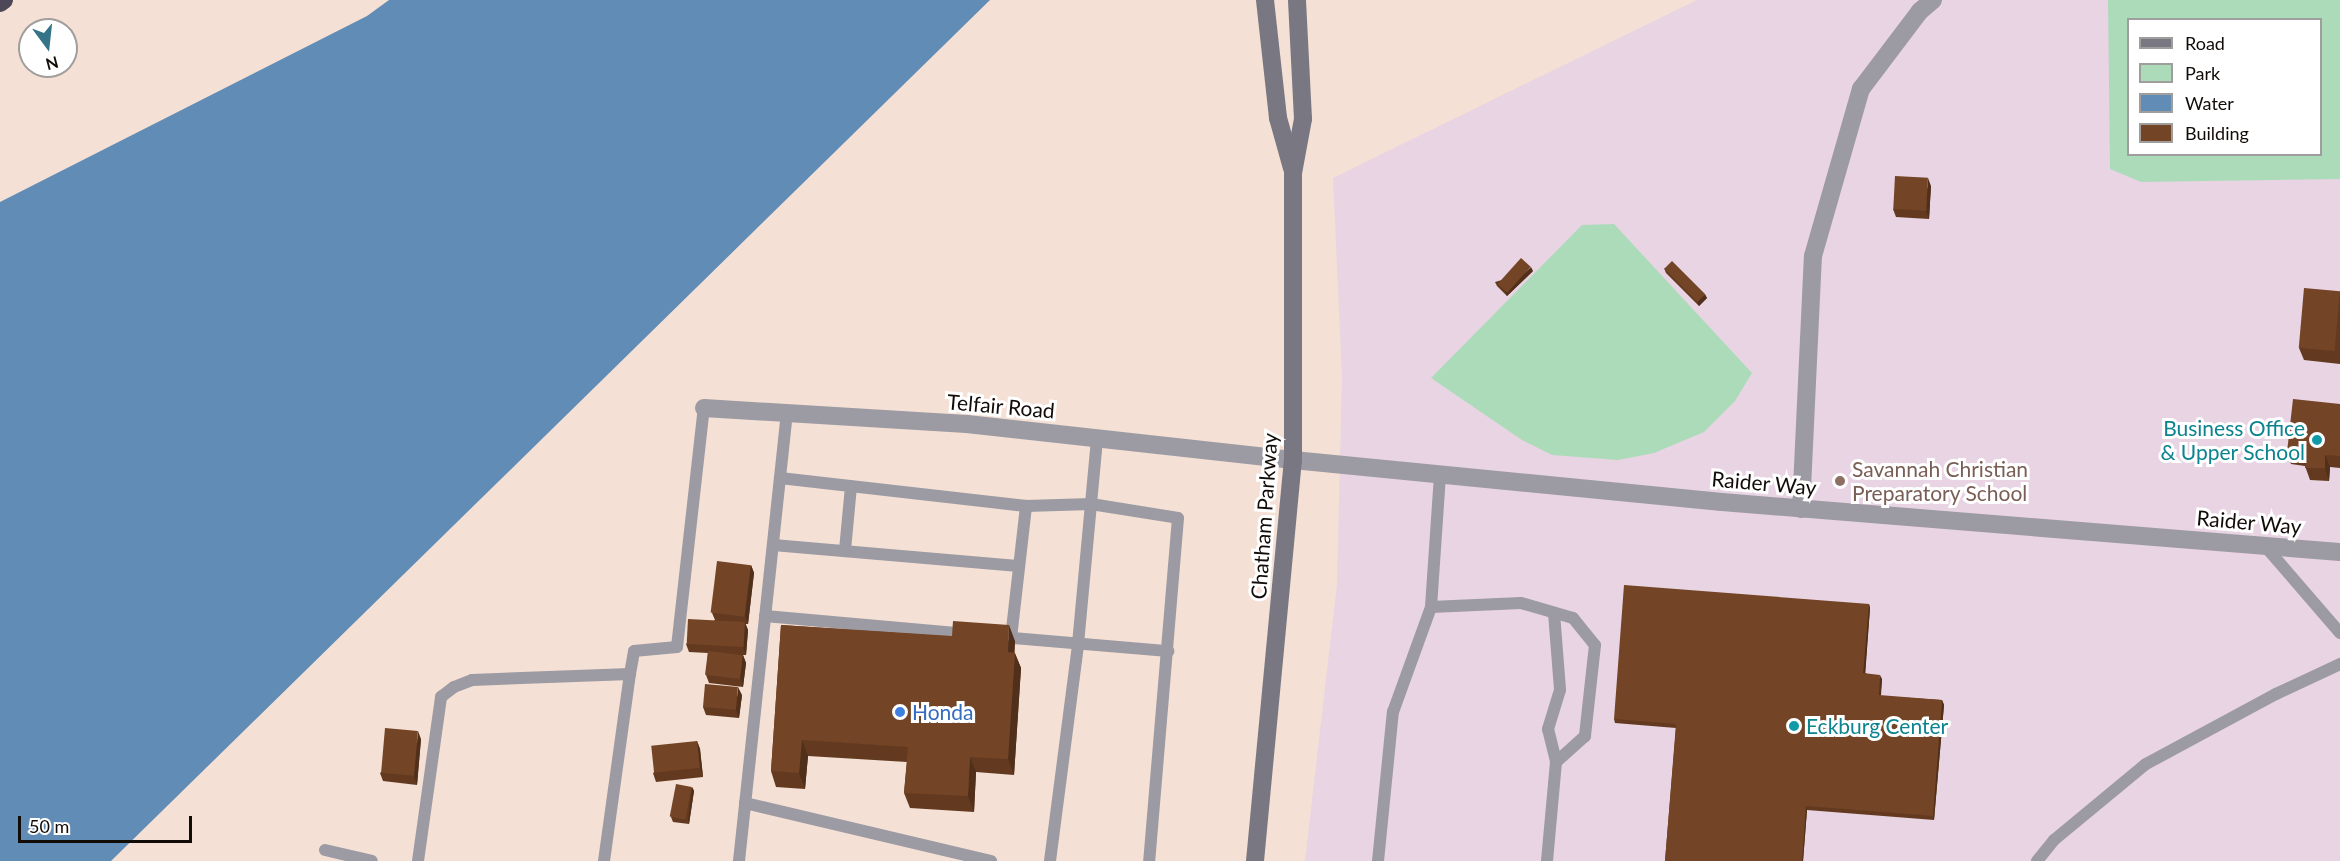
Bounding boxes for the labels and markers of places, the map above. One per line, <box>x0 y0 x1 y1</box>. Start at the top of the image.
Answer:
place label: Business Office & Upper School <box>2160 415 2305 465</box>
marker: Business Office & Upper School <box>2310 433 2324 447</box>
place label: Savannah Christian Preparatory School <box>1852 456 2028 506</box>
marker: Savannah Christian Preparatory School <box>1833 474 1847 488</box>
place label: Honda <box>912 699 974 725</box>
marker: Honda <box>893 705 907 719</box>
place label: Eckburg Center <box>1806 713 1948 739</box>
marker: Eckburg Center <box>1787 719 1801 733</box>

